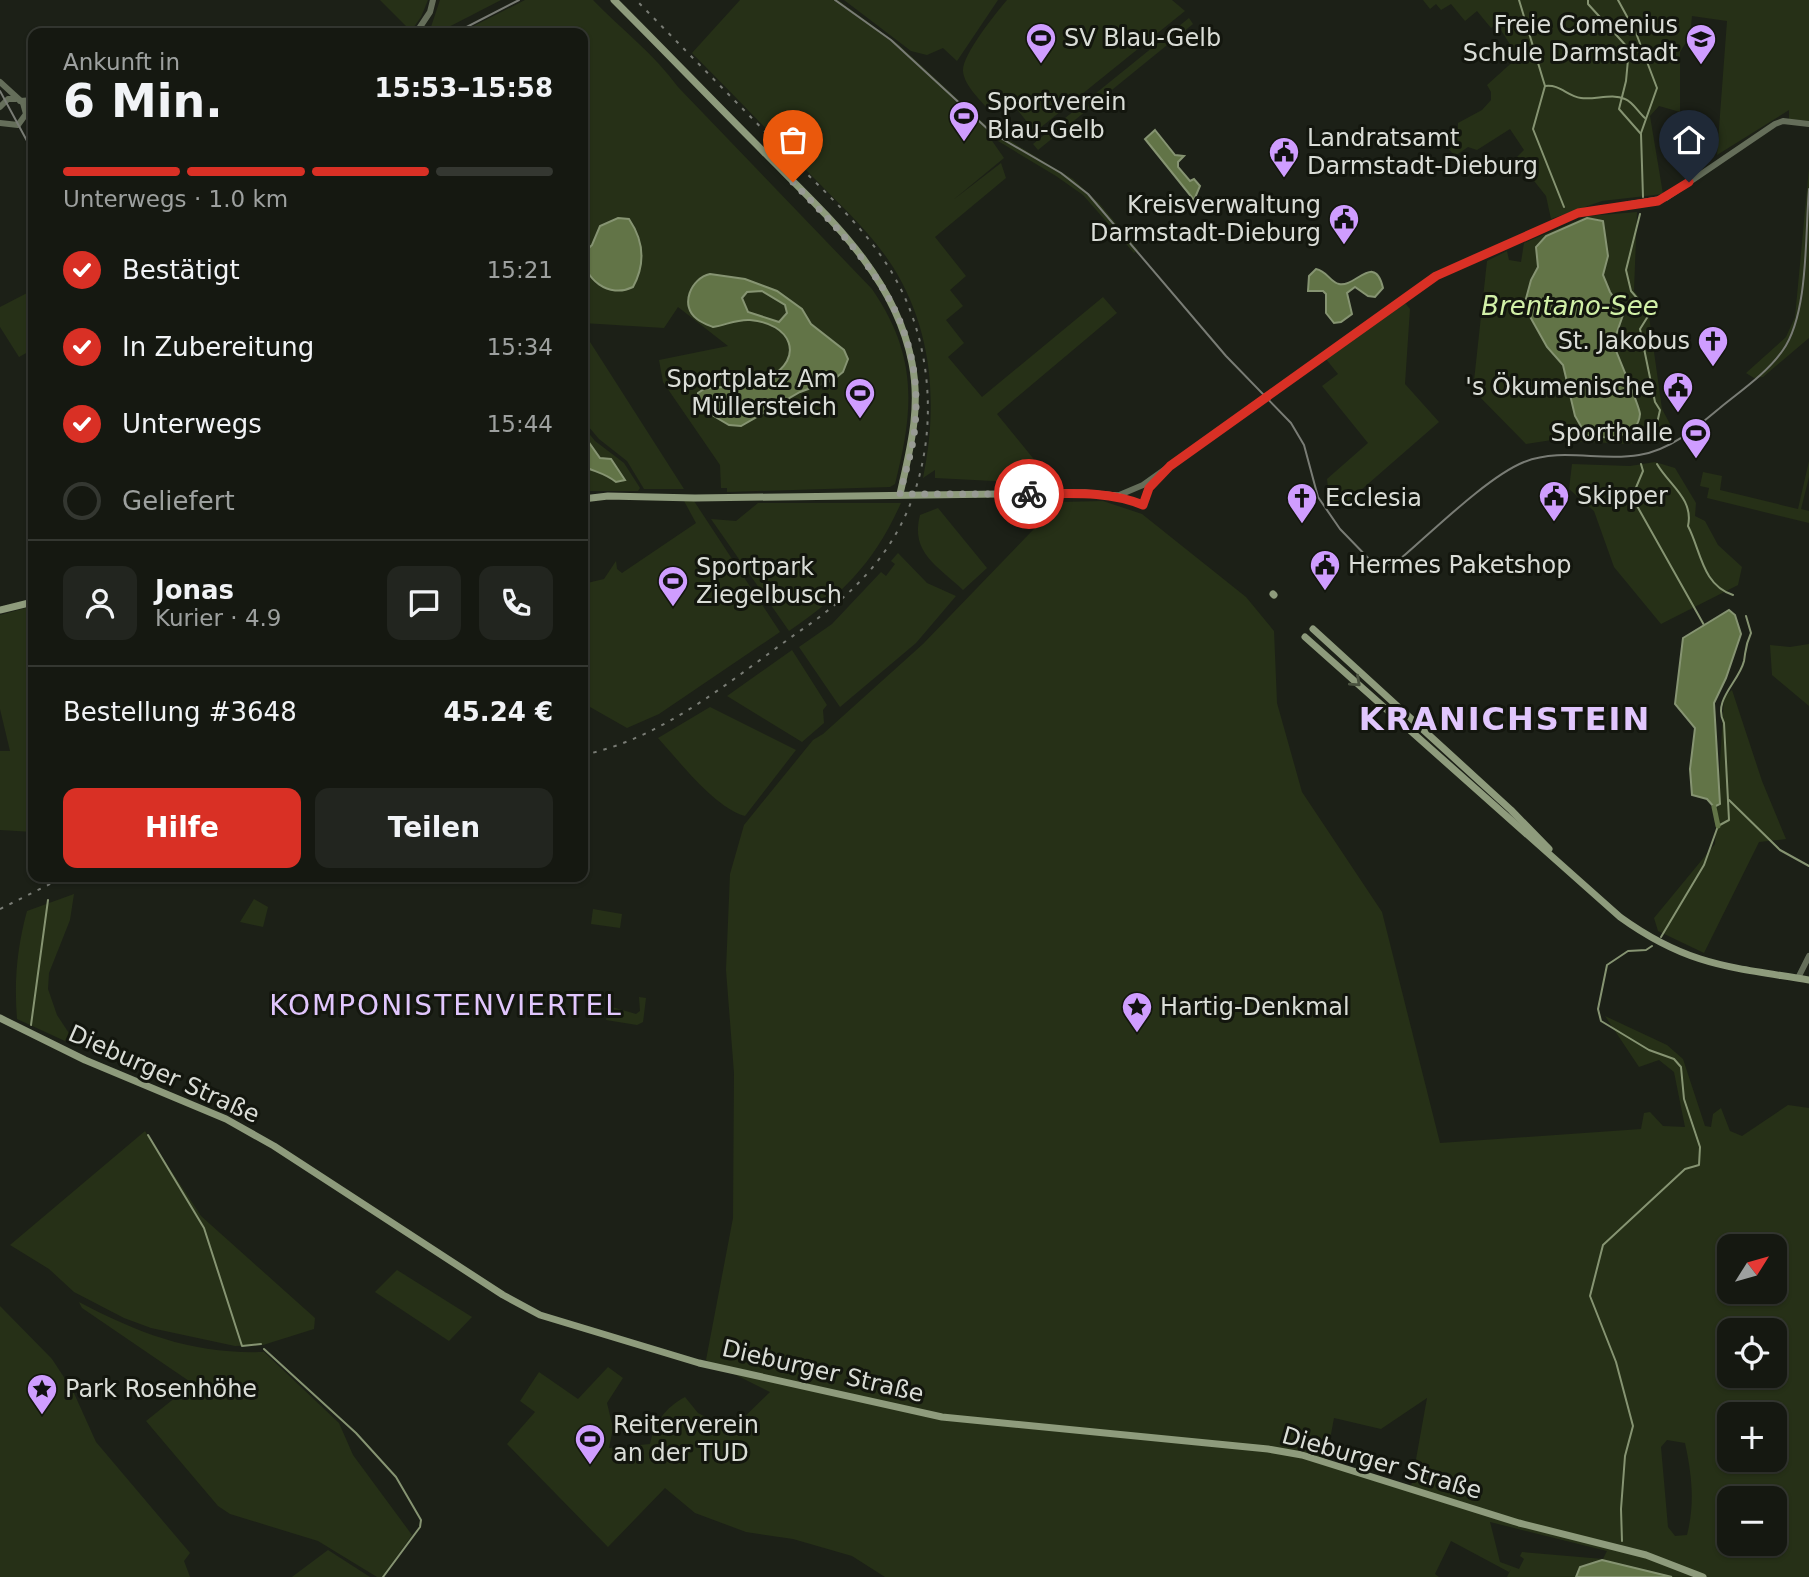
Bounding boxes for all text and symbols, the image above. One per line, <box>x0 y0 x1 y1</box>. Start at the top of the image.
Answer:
place label: Freie Comenius Schule Darmstadt <box>1463 11 1678 67</box>
sports icon: SV Blau-Gelb <box>1024 21 1058 65</box>
school or university icon: Freie Comenius Schule Darmstadt <box>1684 22 1718 66</box>
place label: SV Blau-Gelb <box>1064 24 1221 52</box>
text: Ankunft in <box>63 49 180 75</box>
text: 15:53–15:58 <box>374 73 553 103</box>
text: 6 Min. <box>63 74 223 128</box>
place label: Sportverein Blau-Gelb <box>987 88 1126 144</box>
sports icon: Sportverein Blau-Gelb <box>947 99 981 143</box>
pin <box>763 110 823 182</box>
pin <box>1659 110 1719 182</box>
icon: bag <box>774 121 812 159</box>
icon: home <box>1670 121 1708 159</box>
place label: Landratsamt Darmstadt-Dieburg <box>1307 124 1538 180</box>
public building icon: Landratsamt Darmstadt-Dieburg <box>1267 135 1301 179</box>
text: Unterwegs · 1.0 km <box>63 186 288 212</box>
place label: Kreisverwaltung Darmstadt-Dieburg <box>1090 191 1321 247</box>
public building icon: Kreisverwaltung Darmstadt-Dieburg <box>1327 202 1361 246</box>
icon: check <box>63 251 101 289</box>
text: Bestätigt <box>122 255 240 285</box>
text: 15:21 <box>487 257 553 283</box>
water label: Brentano-See <box>1481 291 1659 321</box>
church icon: St. Jakobus <box>1696 324 1730 368</box>
place label: St. Jakobus <box>1558 327 1690 355</box>
icon: check <box>63 328 101 366</box>
text: In Zubereitung <box>122 332 314 362</box>
text: 15:34 <box>487 334 553 360</box>
place label: Sportplatz Am Müllersteich <box>667 365 837 421</box>
public building icon: 's Ökumenische <box>1661 370 1695 414</box>
place label: 's Ökumenische <box>1465 372 1655 401</box>
sports icon: Sportplatz Am Müllersteich <box>843 376 877 420</box>
icon: check <box>63 405 101 443</box>
text: Unterwegs <box>122 409 262 439</box>
text: 15:44 <box>487 411 553 437</box>
sports icon: Sporthalle <box>1679 416 1713 460</box>
place label: Sporthalle <box>1551 419 1673 447</box>
courier <box>994 459 1064 529</box>
icon: bike <box>1010 475 1048 513</box>
public building icon: Skipper <box>1537 479 1571 523</box>
church icon: Ecclesia <box>1285 481 1319 525</box>
place label: Skipper <box>1577 482 1668 510</box>
place label: Ecclesia <box>1325 484 1422 512</box>
text: Geliefert <box>122 486 235 516</box>
public building icon: Hermes Paketshop <box>1308 548 1342 592</box>
place label: Hermes Paketshop <box>1348 551 1572 579</box>
place label: Sportpark Ziegelbusch <box>696 553 842 609</box>
sports icon: Sportpark Ziegelbusch <box>656 564 690 608</box>
button: person <box>63 566 137 640</box>
button: chat <box>387 566 461 640</box>
button: phone <box>479 566 553 640</box>
text: Jonas <box>155 575 234 605</box>
text: Kurier · 4.9 <box>155 605 281 631</box>
one-way arrow <box>1348 674 1361 687</box>
text: Bestellung #3648 <box>63 697 297 727</box>
text: 45.24 € <box>444 697 553 727</box>
district label: KRANICHSTEIN <box>1359 700 1651 738</box>
button: Hilfe <box>63 788 301 868</box>
button: Teilen <box>315 788 553 868</box>
district label: KOMPONISTENVIERTEL <box>269 989 623 1022</box>
place icon: Hartig-Denkmal <box>1120 990 1154 1034</box>
place label: Hartig-Denkmal <box>1160 993 1350 1021</box>
street label: Dieburger Straße <box>64 1019 264 1129</box>
north arrow <box>1717 1234 1787 1304</box>
map controls <box>1717 1234 1787 1556</box>
button: locate <box>1717 1318 1787 1388</box>
street label: Dieburger Straße <box>719 1334 927 1408</box>
place icon: Park Rosenhöhe <box>25 1372 59 1416</box>
place label: Park Rosenhöhe <box>65 1375 257 1403</box>
button: + <box>1717 1402 1787 1472</box>
place label: Reiterverein an der TUD <box>613 1411 759 1467</box>
street label: Dieburger Straße <box>1279 1421 1485 1505</box>
sports icon: Reiterverein an der TUD <box>573 1422 607 1466</box>
button: − <box>1717 1486 1787 1556</box>

